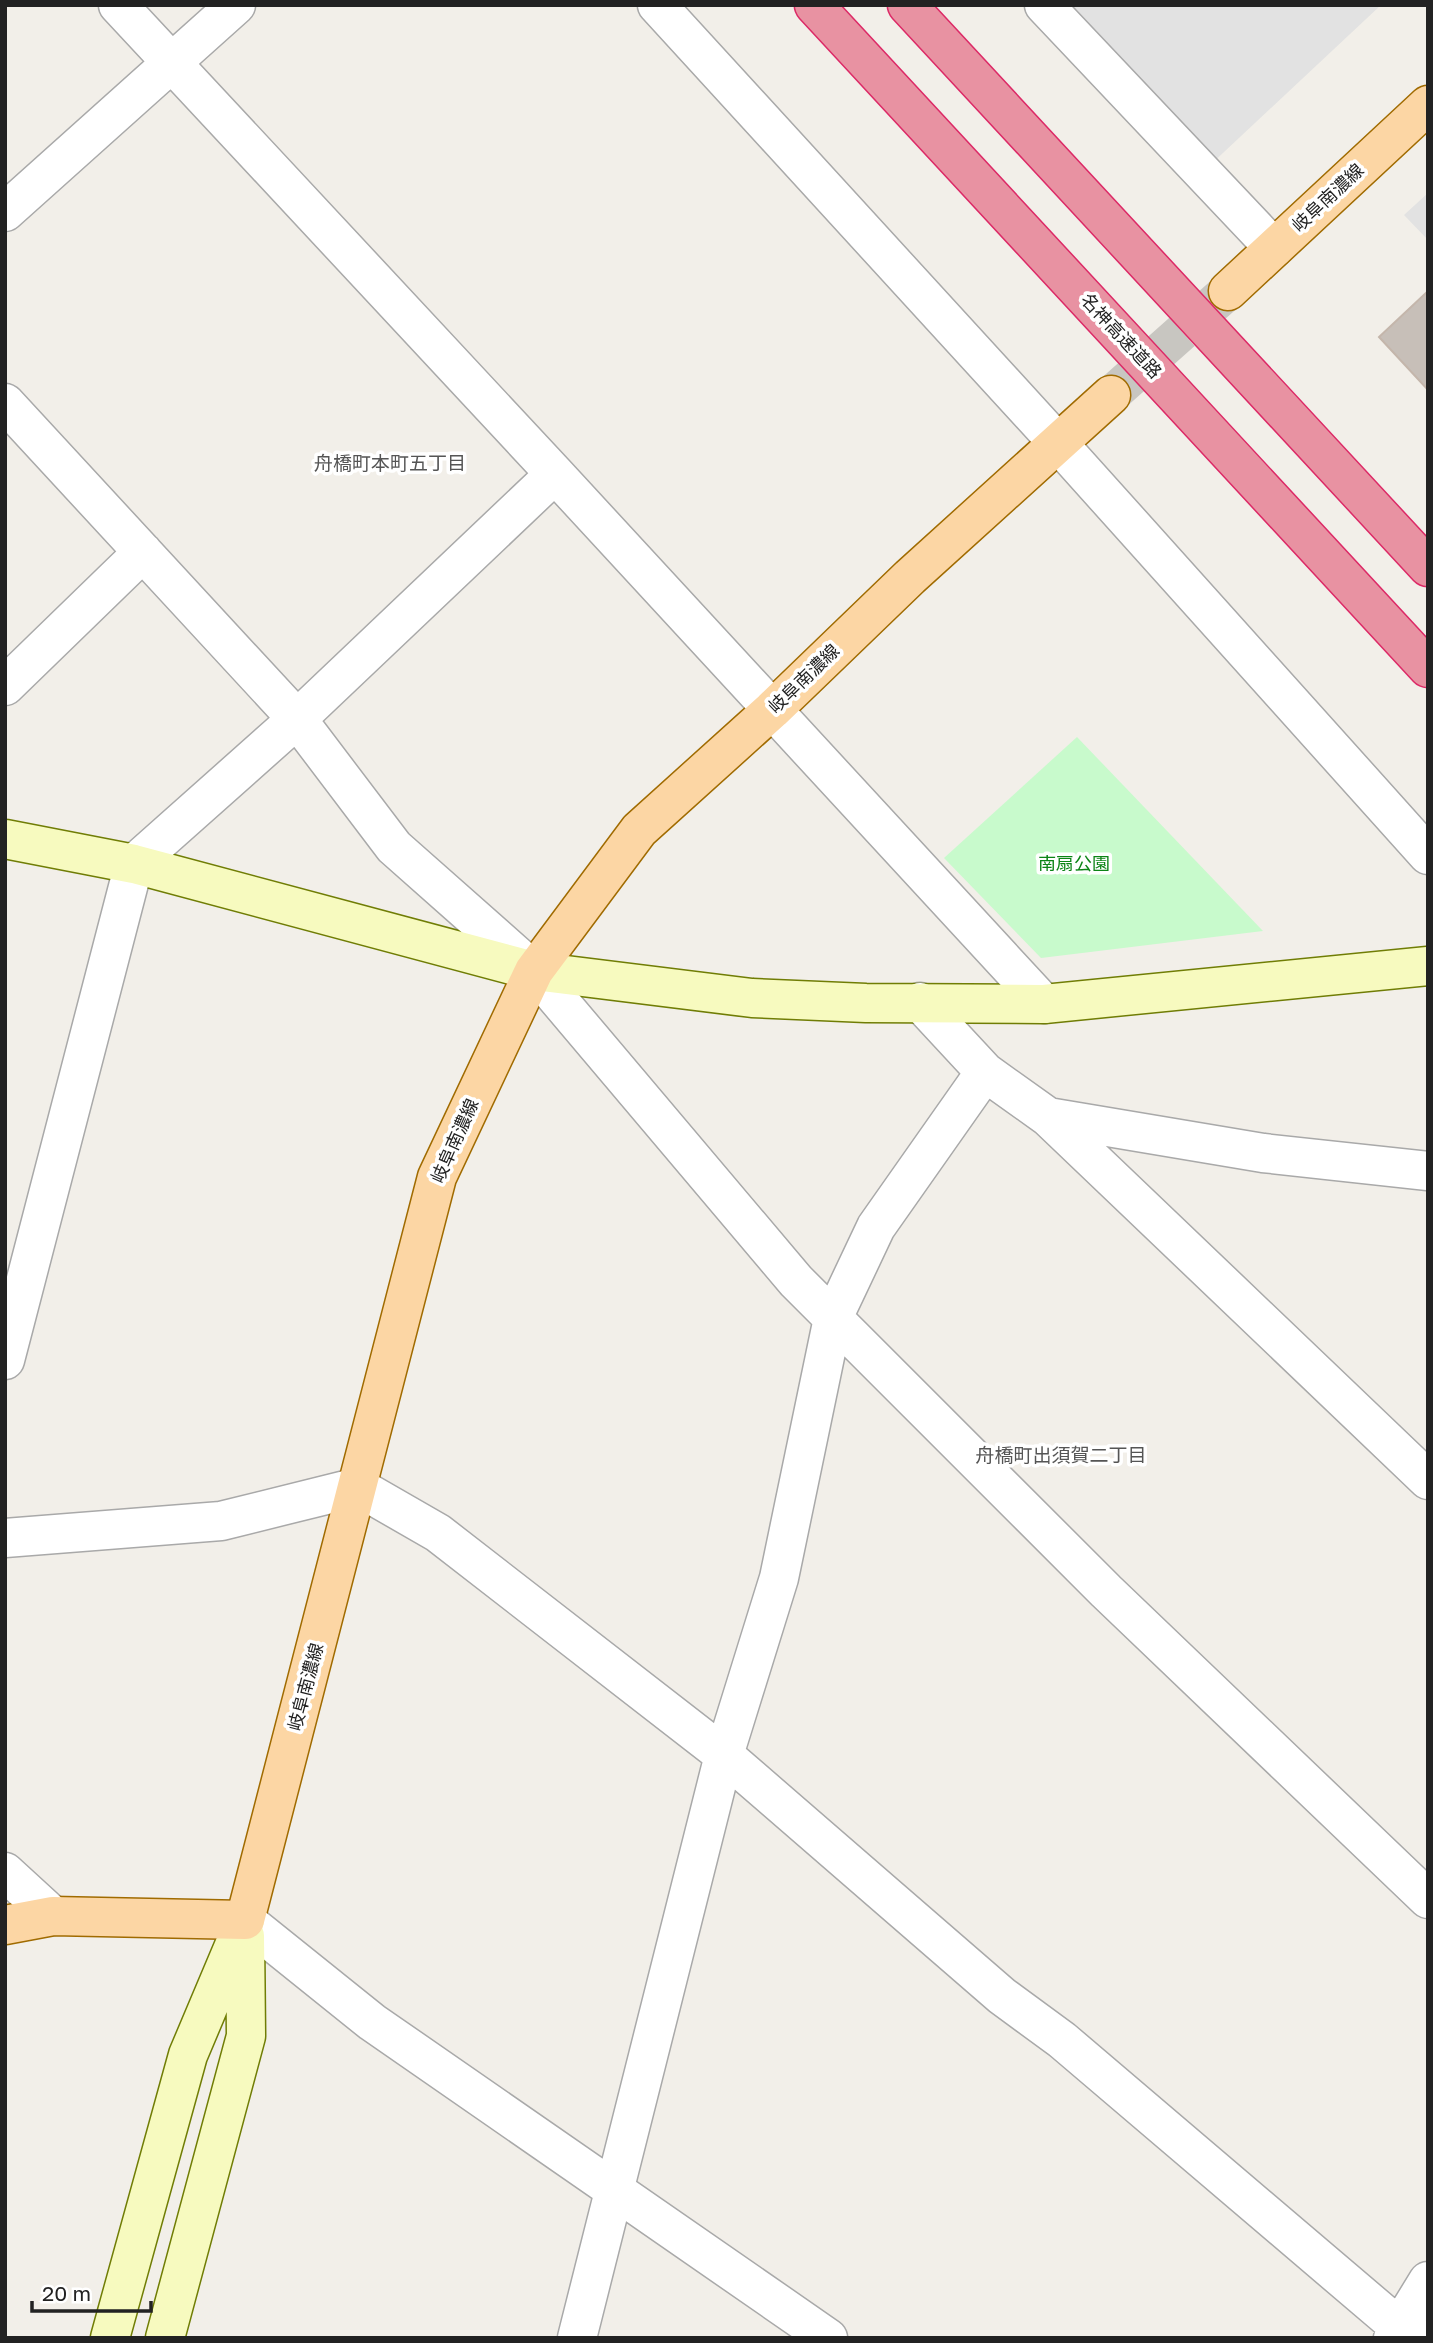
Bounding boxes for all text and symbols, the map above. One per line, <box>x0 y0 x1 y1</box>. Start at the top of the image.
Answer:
street label: 岐阜南濃線 <box>1287 159 1368 236</box>
street label: 名神高速道路 <box>1077 288 1167 382</box>
district label: 舟橋町本町五丁目 <box>314 451 466 474</box>
street label: 岐阜南濃線 <box>763 639 843 717</box>
park label: 南扇公園 <box>1038 852 1110 874</box>
street label: 岐阜南濃線 <box>426 1095 482 1186</box>
district label: 舟橋町出須賀二丁目 <box>975 1443 1147 1466</box>
street label: 岐阜南濃線 <box>283 1640 327 1733</box>
scale bar <box>32 2270 150 2314</box>
text: 20 m <box>42 2280 91 2306</box>

